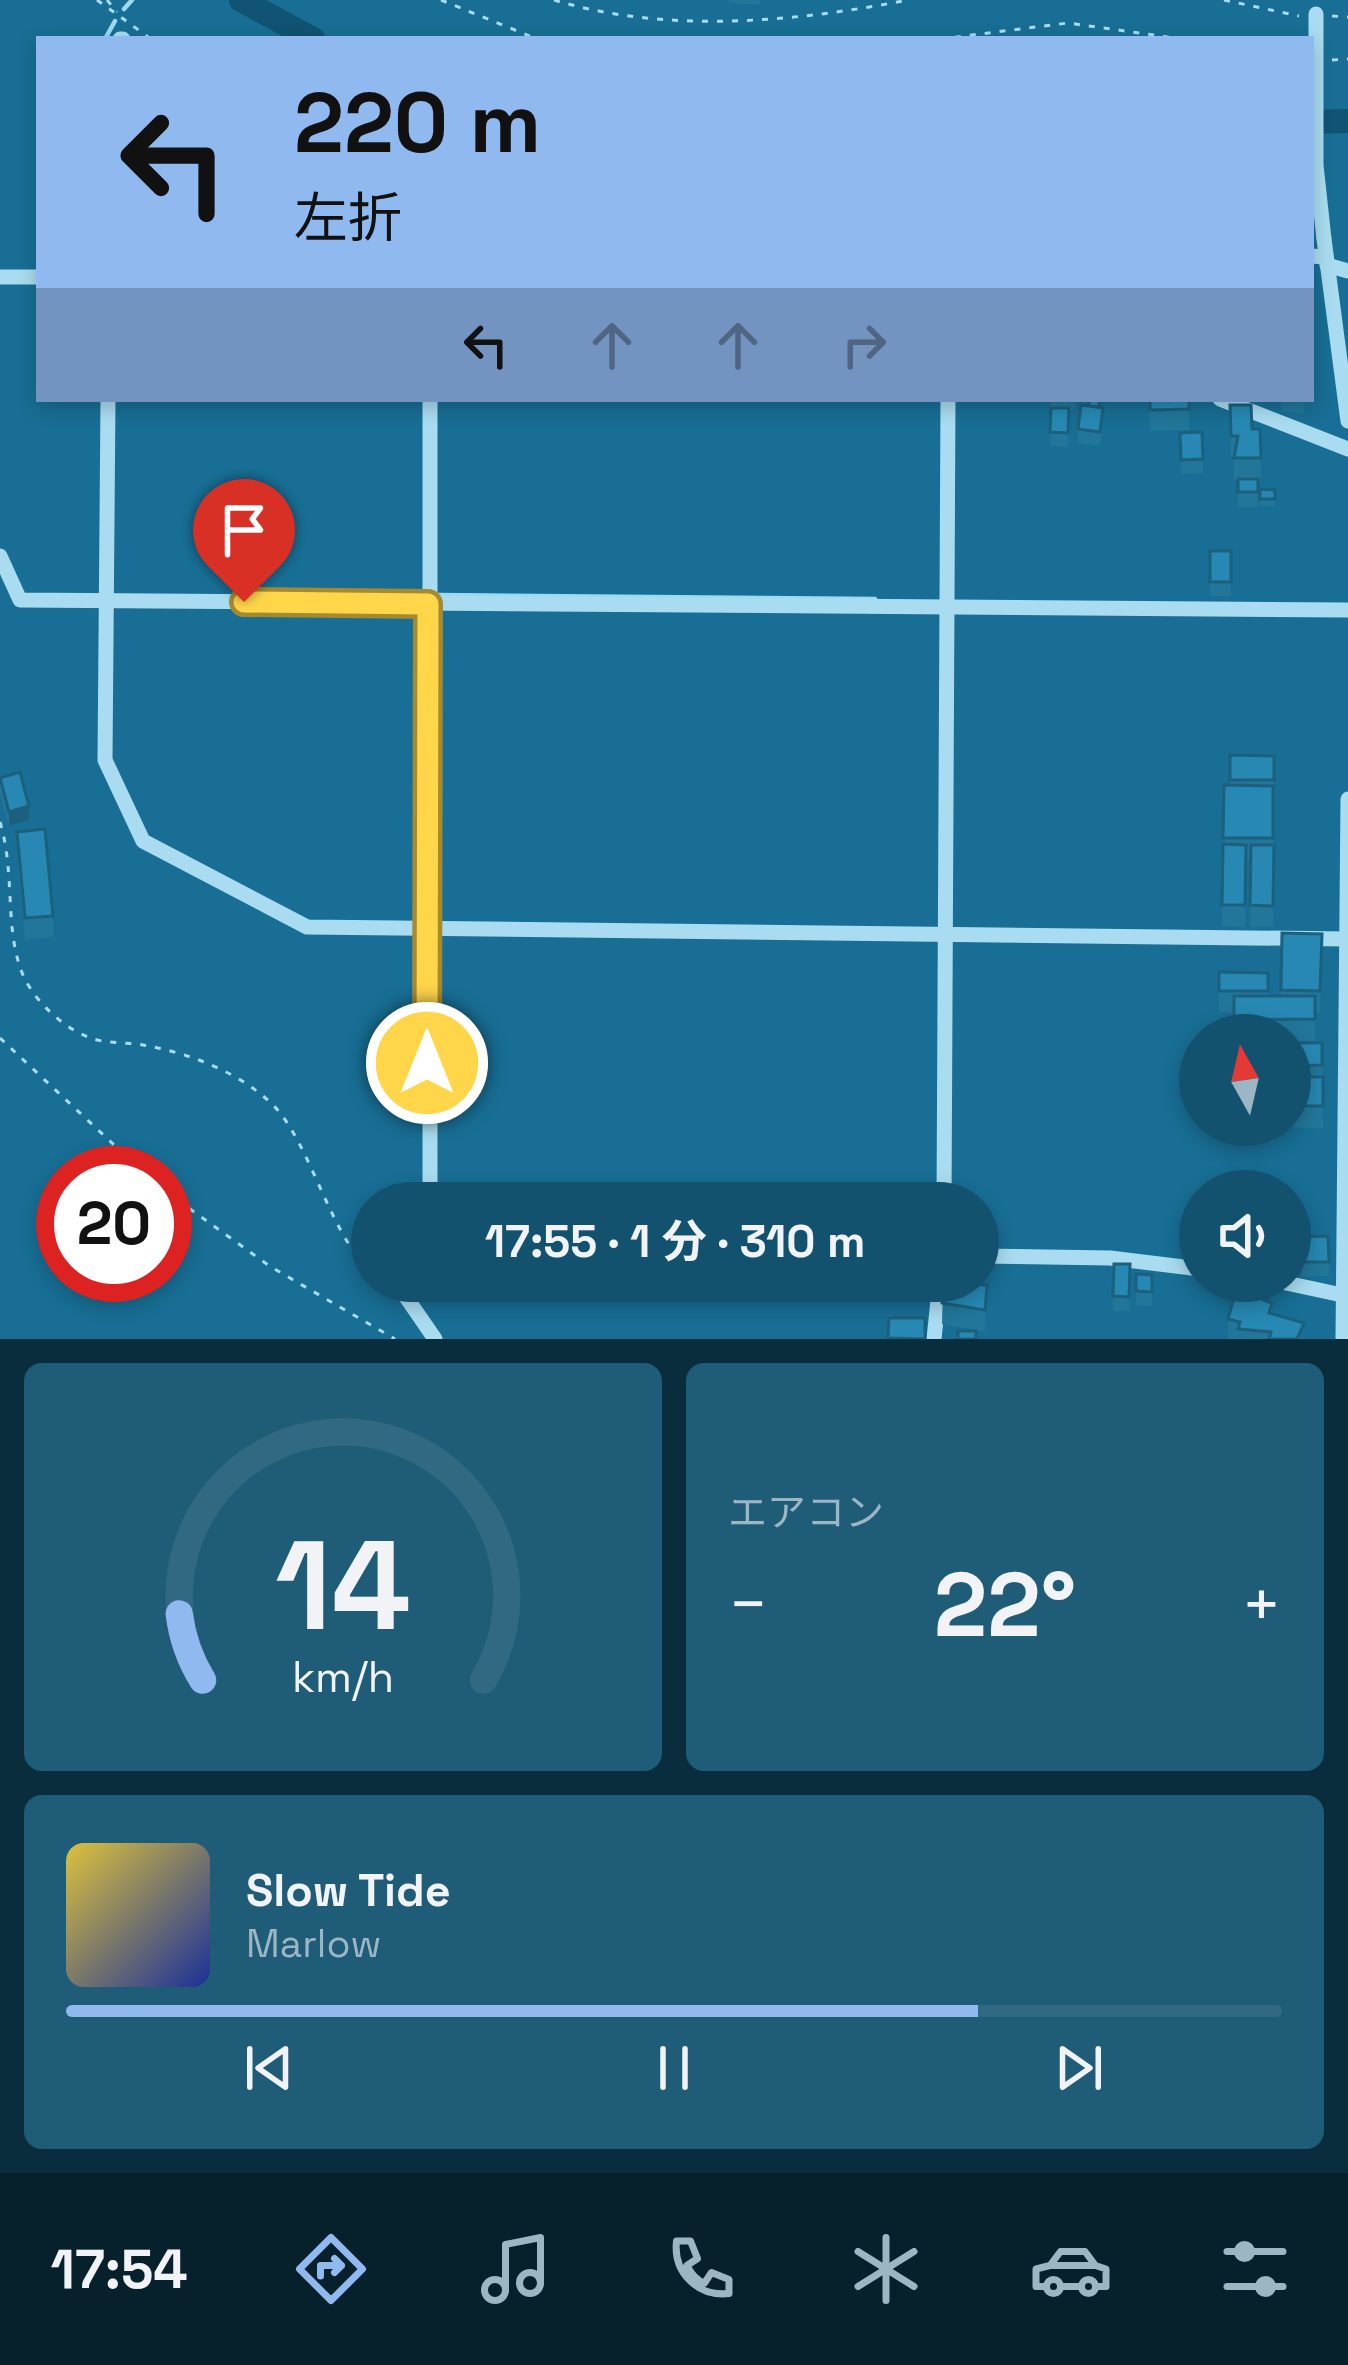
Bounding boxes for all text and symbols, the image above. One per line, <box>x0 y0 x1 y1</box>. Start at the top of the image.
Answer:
text: 220 m <box>294 69 541 177</box>
icon: left <box>96 84 252 240</box>
text: 左折 <box>294 184 402 253</box>
icon: left <box>453 312 519 378</box>
icon: ahead <box>579 312 645 378</box>
icon: ahead <box>705 312 771 378</box>
icon: right <box>831 312 897 378</box>
pin <box>193 479 295 602</box>
icon: arrive <box>211 497 277 563</box>
position arrow <box>364 1000 490 1126</box>
north arrow <box>1179 1014 1311 1146</box>
map controls <box>1179 1014 1311 1302</box>
speed limit sign: 20 <box>36 1146 192 1302</box>
button: sound <box>1179 1170 1311 1302</box>
text: 17:55 · 1 分 · 310 m <box>485 1213 865 1270</box>
text: エアコン <box>728 1488 884 1537</box>
text: 14 <box>275 1506 411 1665</box>
text: 22° <box>934 1547 1076 1662</box>
text: − <box>728 1562 769 1646</box>
text: + <box>1241 1562 1282 1646</box>
text: km/h <box>292 1650 394 1705</box>
text: Slow Tide <box>246 1862 451 1919</box>
text: Marlow <box>246 1919 381 1968</box>
icon: previous <box>236 2035 302 2101</box>
icon: pause <box>641 2035 707 2101</box>
icon: next <box>1046 2035 1112 2101</box>
icon: directions <box>289 2227 373 2311</box>
icon: music <box>474 2227 558 2311</box>
icon: phone <box>659 2227 743 2311</box>
icon: climate <box>844 2227 928 2311</box>
icon: car <box>1029 2227 1113 2311</box>
icon: filters <box>1213 2227 1297 2311</box>
text: 17:54 <box>50 2235 188 2304</box>

